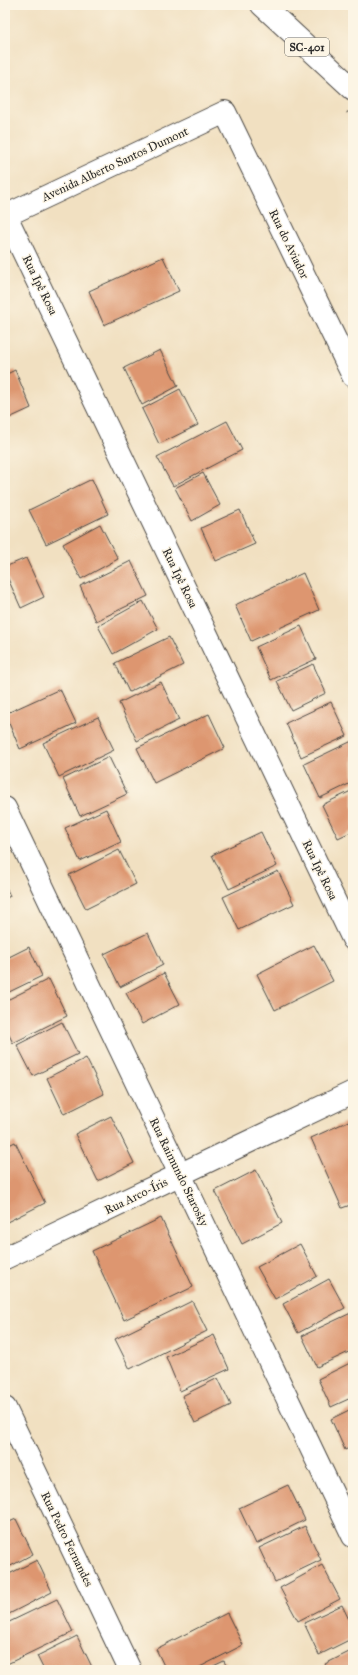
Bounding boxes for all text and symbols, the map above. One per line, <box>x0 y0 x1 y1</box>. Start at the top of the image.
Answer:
road number: SC-401 <box>285 38 329 56</box>
street label: Avenida Alberto Santos Dumont <box>39 124 191 205</box>
street label: Rua do Aviador <box>266 207 312 281</box>
street label: Rua Ipê Rosa <box>19 253 61 318</box>
street label: Rua Ipê Rosa <box>159 546 201 611</box>
street label: Rua Ipê Rosa <box>299 838 341 903</box>
street label: Rua Raimundo Starosky <box>147 1115 212 1229</box>
street label: Rua Arco-Íris <box>101 1173 170 1217</box>
street label: Rua Pedro Fernandes <box>38 1489 96 1589</box>

